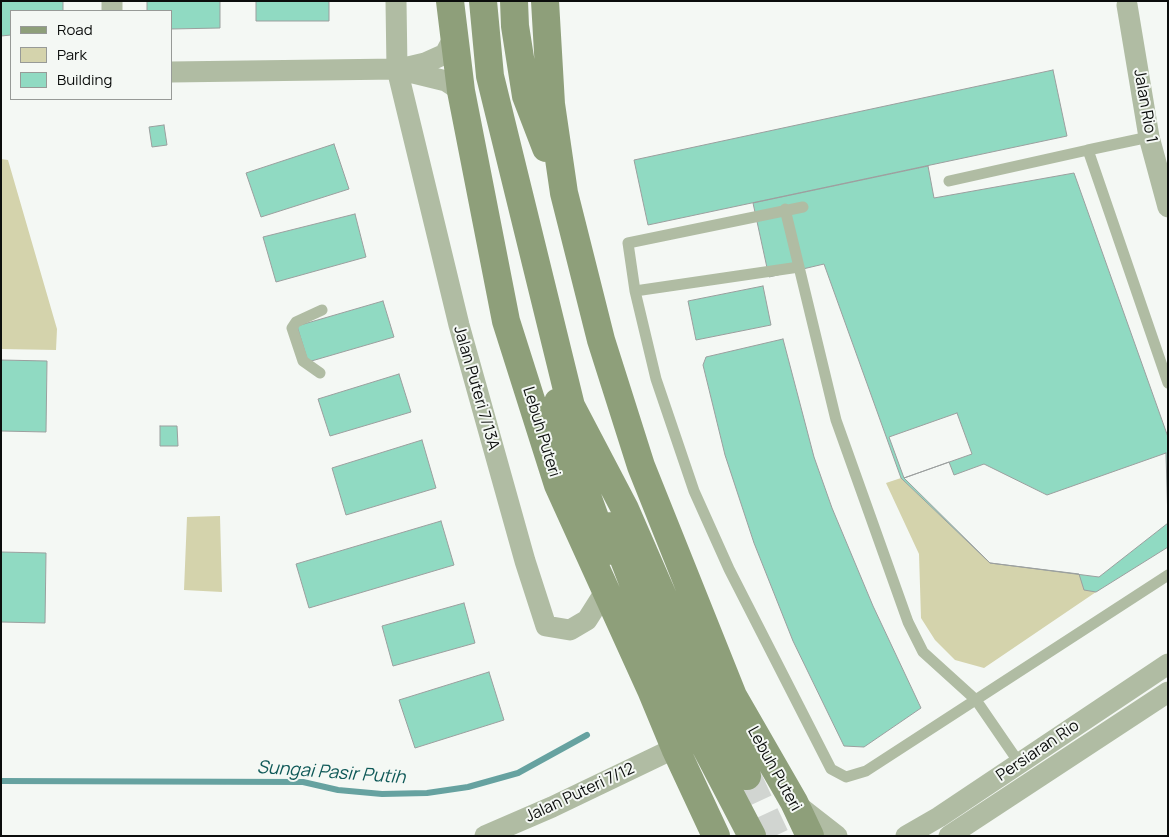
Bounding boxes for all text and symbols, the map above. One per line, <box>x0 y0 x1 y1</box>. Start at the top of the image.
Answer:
legend <box>10 10 172 100</box>
text: Road <box>57 19 93 40</box>
text: Park <box>57 44 87 65</box>
street label: Jalan Rio 1 <box>1129 68 1161 144</box>
text: Building <box>57 69 112 90</box>
street label: Jalan Puteri 7/13A <box>449 324 503 452</box>
street label: Lebuh Puteri <box>518 385 564 479</box>
street label: Persiaran Rio <box>993 716 1083 786</box>
street label: Lebuh Puteri <box>743 724 805 814</box>
water label: Sungai Pasir Putih <box>256 757 406 789</box>
street label: Jalan Puteri 7/12 <box>522 759 638 827</box>

